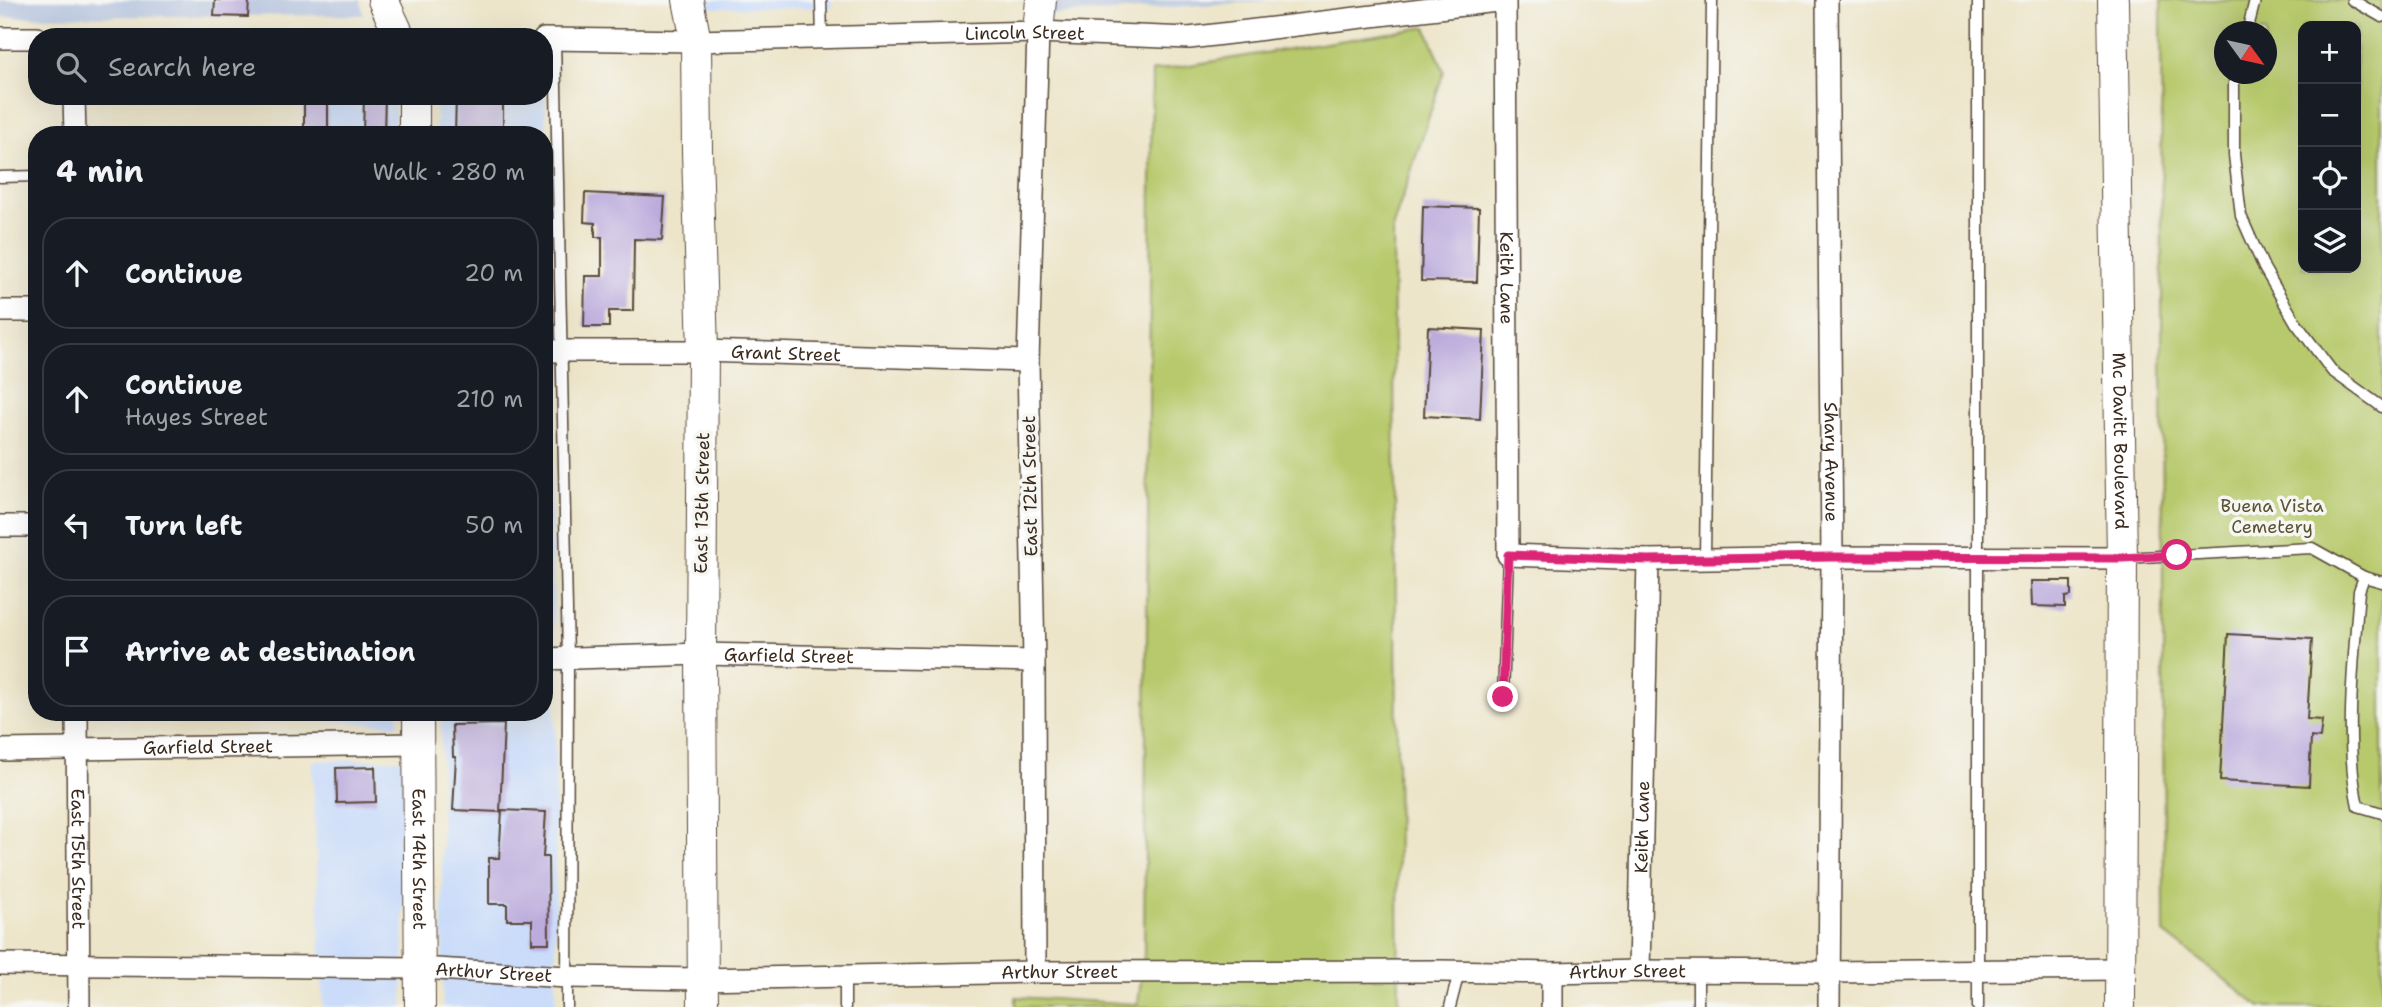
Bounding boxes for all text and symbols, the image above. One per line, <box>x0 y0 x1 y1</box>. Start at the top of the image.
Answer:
street label: Lincoln Street <box>964 20 1086 46</box>
north arrow <box>2214 21 2277 84</box>
map controls <box>2298 21 2361 273</box>
button: + <box>2298 21 2361 84</box>
search box <box>28 28 553 105</box>
icon: search <box>52 48 90 86</box>
text: Search here <box>108 49 257 84</box>
button: − <box>2298 84 2361 147</box>
button: locate <box>2298 147 2361 210</box>
text: 4 min <box>56 151 143 192</box>
text: Walk · 280 m <box>372 157 525 187</box>
button: layers <box>2298 210 2361 273</box>
street label: Keith Lane <box>1494 232 1519 324</box>
icon: ahead <box>58 254 96 292</box>
text: Continue <box>125 256 243 291</box>
text: 20 m <box>464 258 523 288</box>
street label: Grant Street <box>731 340 841 367</box>
street label: Mc Davitt Boulevard <box>2107 352 2134 530</box>
text: Continue <box>125 367 243 402</box>
icon: ahead <box>58 380 96 418</box>
text: 210 m <box>455 384 523 414</box>
text: Hayes Street <box>125 402 268 432</box>
street label: Shary Avenue <box>1819 402 1844 522</box>
street label: East 12th Street <box>1017 415 1043 557</box>
street label: East 13th Street <box>689 432 715 574</box>
park label: Buena Vista Cemetery <box>2220 494 2324 539</box>
icon: left <box>58 506 96 544</box>
text: Turn left <box>125 508 242 543</box>
text: 50 m <box>465 510 523 540</box>
route start <box>2161 539 2192 570</box>
icon: arrive <box>58 632 96 670</box>
text: Arrive at destination <box>125 634 415 669</box>
street label: Garfield Street <box>724 642 854 669</box>
route end <box>1487 681 1518 712</box>
street label: Garfield Street <box>143 734 273 760</box>
street label: Keith Lane <box>1629 780 1655 874</box>
street label: East 15th Street <box>66 788 90 930</box>
street label: East 14th Street <box>407 788 431 930</box>
street label: Arthur Street <box>435 957 553 988</box>
street label: Arthur Street <box>1569 959 1686 985</box>
street label: Arthur Street <box>1001 960 1118 985</box>

